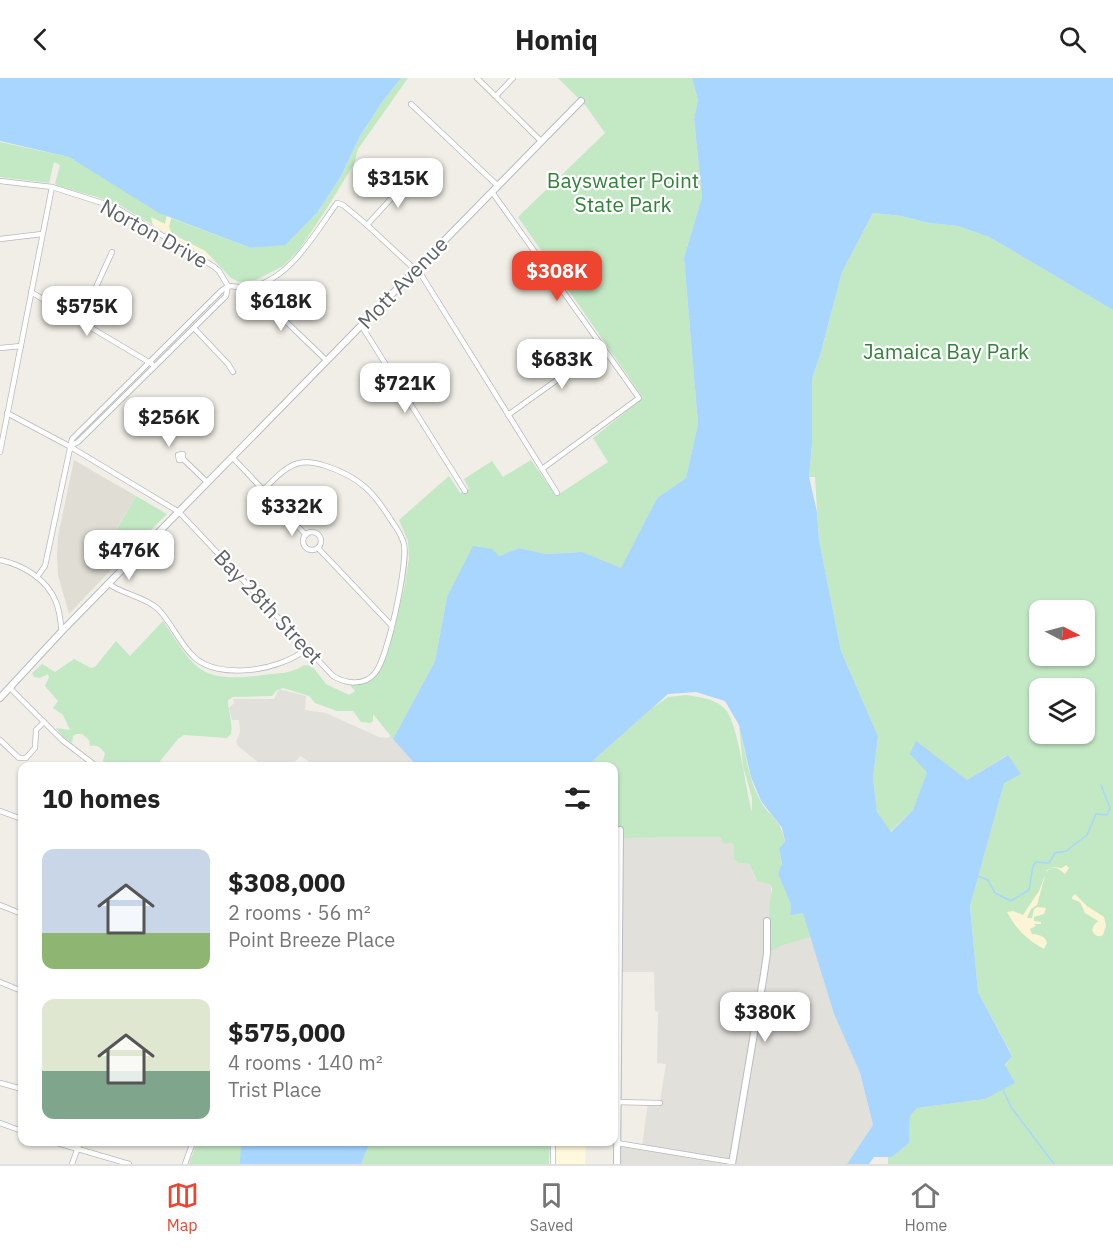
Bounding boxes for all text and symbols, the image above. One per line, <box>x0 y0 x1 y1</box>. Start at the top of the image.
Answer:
text: Homiq <box>515 22 598 57</box>
icon: back <box>24 23 57 56</box>
icon: search <box>1056 23 1089 56</box>
pin: $315K <box>356 158 440 209</box>
text: $315K <box>367 164 429 191</box>
park label: Bayswater Point State Park <box>547 166 699 218</box>
street label: Norton Drive <box>96 192 213 274</box>
street label: Mott Avenue <box>351 230 453 335</box>
pin: $308K <box>515 251 599 302</box>
text: $308K <box>526 257 588 284</box>
pin: $618K <box>239 281 323 332</box>
pin: $575K <box>45 286 129 337</box>
text: $618K <box>250 287 312 314</box>
text: $575K <box>56 292 118 319</box>
park label: Jamaica Bay Park <box>863 337 1029 365</box>
pin: $683K <box>520 339 604 390</box>
text: $683K <box>531 345 593 372</box>
pin: $721K <box>363 363 447 414</box>
text: $721K <box>374 369 436 396</box>
pin: $256K <box>127 397 211 448</box>
text: $256K <box>138 403 200 430</box>
pin: $332K <box>250 486 334 537</box>
text: $332K <box>261 492 323 519</box>
pin: $476K <box>87 530 171 581</box>
text: $476K <box>98 536 160 563</box>
street label: Bay 28th Street <box>208 543 329 670</box>
north arrow <box>1029 600 1095 666</box>
map controls <box>1029 600 1095 744</box>
button: layers <box>1029 678 1095 744</box>
text: 10 homes <box>42 781 160 815</box>
icon: filters <box>561 782 594 815</box>
text: $308,000 <box>228 865 345 899</box>
icon: home <box>90 873 162 945</box>
text: 2 rooms · 56 m² <box>228 899 371 926</box>
text: Point Breeze Place <box>228 926 395 953</box>
pin: $380K <box>723 992 807 1043</box>
text: $380K <box>734 998 796 1025</box>
text: $575,000 <box>228 1015 345 1049</box>
icon: home <box>90 1023 162 1095</box>
text: 4 rooms · 140 m² <box>228 1049 383 1076</box>
text: Trist Place <box>228 1076 321 1103</box>
tab: Map <box>166 1179 199 1235</box>
tab: Saved <box>530 1179 573 1235</box>
tab: Home <box>904 1179 947 1235</box>

